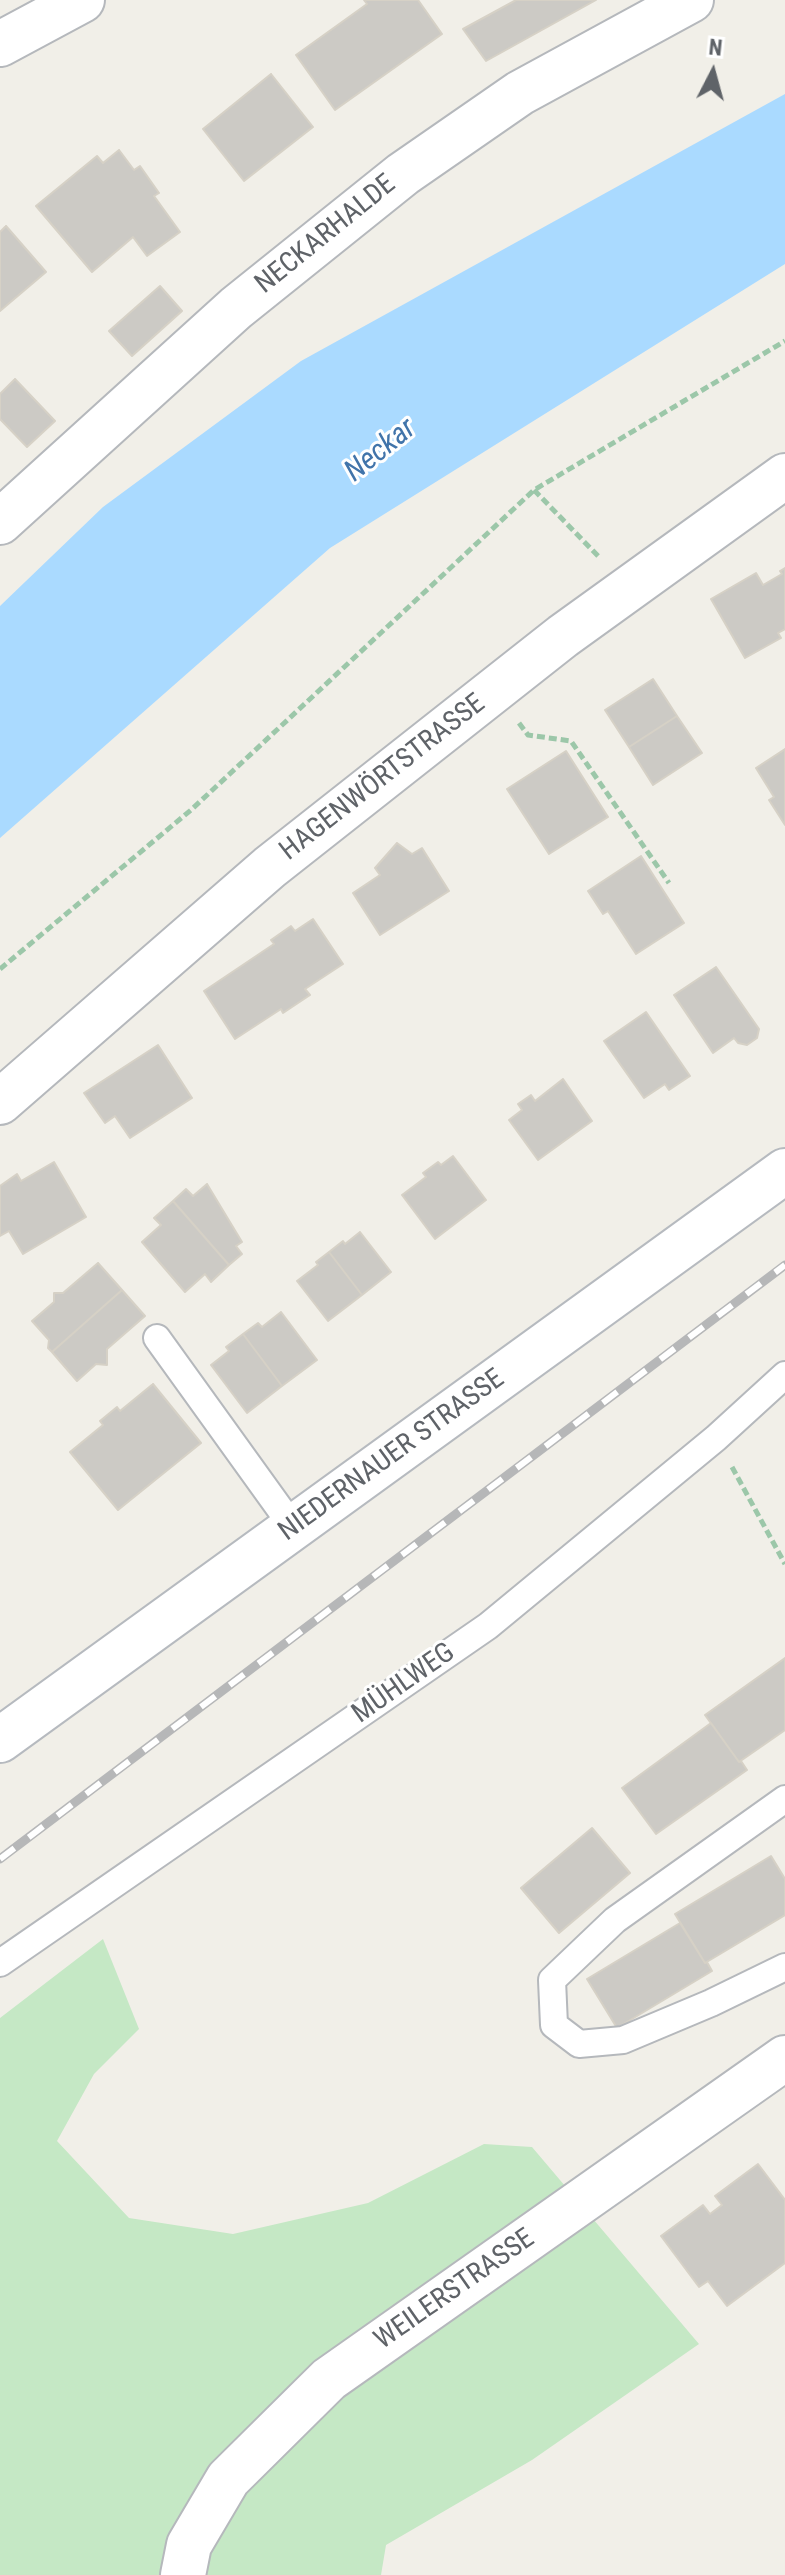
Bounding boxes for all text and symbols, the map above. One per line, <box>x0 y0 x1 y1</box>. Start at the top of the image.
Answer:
north arrow <box>673 32 753 112</box>
text: N <box>708 34 724 61</box>
street label: NECKARHALDE <box>249 168 403 302</box>
water label: Neckar <box>338 412 424 490</box>
street label: HAGENWÖRTSTRASSE <box>274 688 492 868</box>
street label: NIEDERNAUER STRASSE <box>273 1363 511 1549</box>
street label: MÜHLWEG <box>346 1637 462 1731</box>
street label: WEILERSTRASSE <box>369 2222 541 2358</box>

